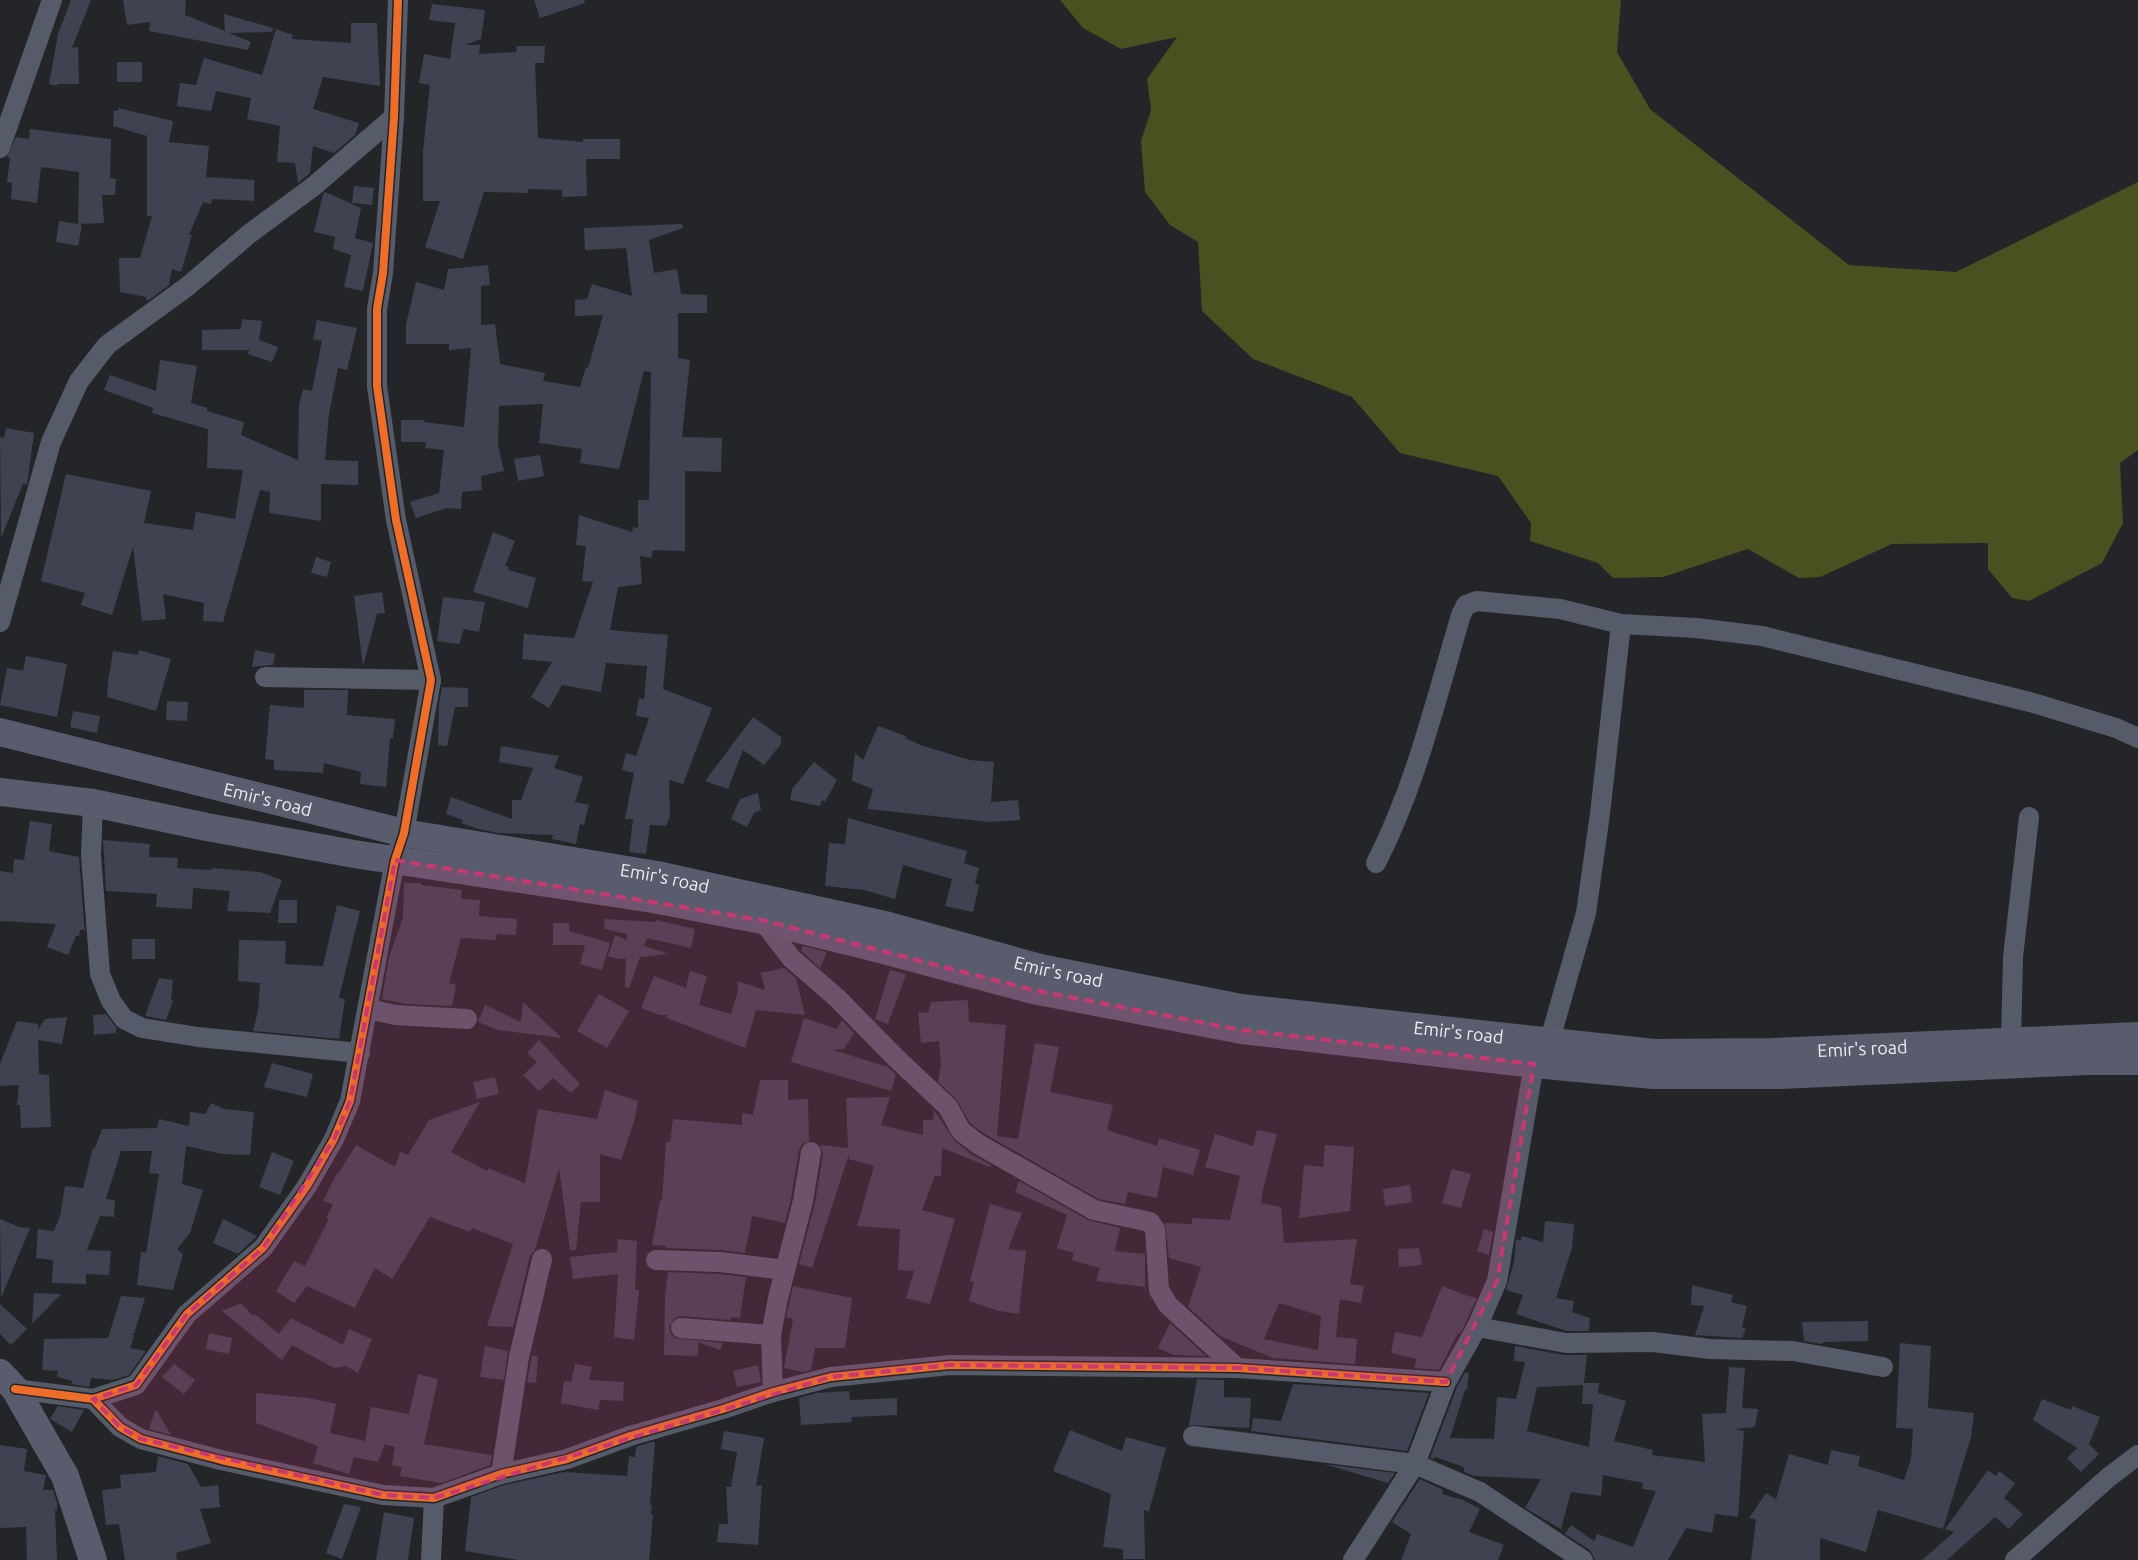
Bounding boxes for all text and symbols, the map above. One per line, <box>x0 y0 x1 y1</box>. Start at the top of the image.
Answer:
street label: Emir's road <box>222 778 314 820</box>
street label: Emir's road <box>619 859 711 896</box>
street label: Emir's road <box>1012 951 1105 990</box>
street label: Emir's road <box>1413 1017 1505 1047</box>
street label: Emir's road <box>1817 1036 1908 1060</box>

